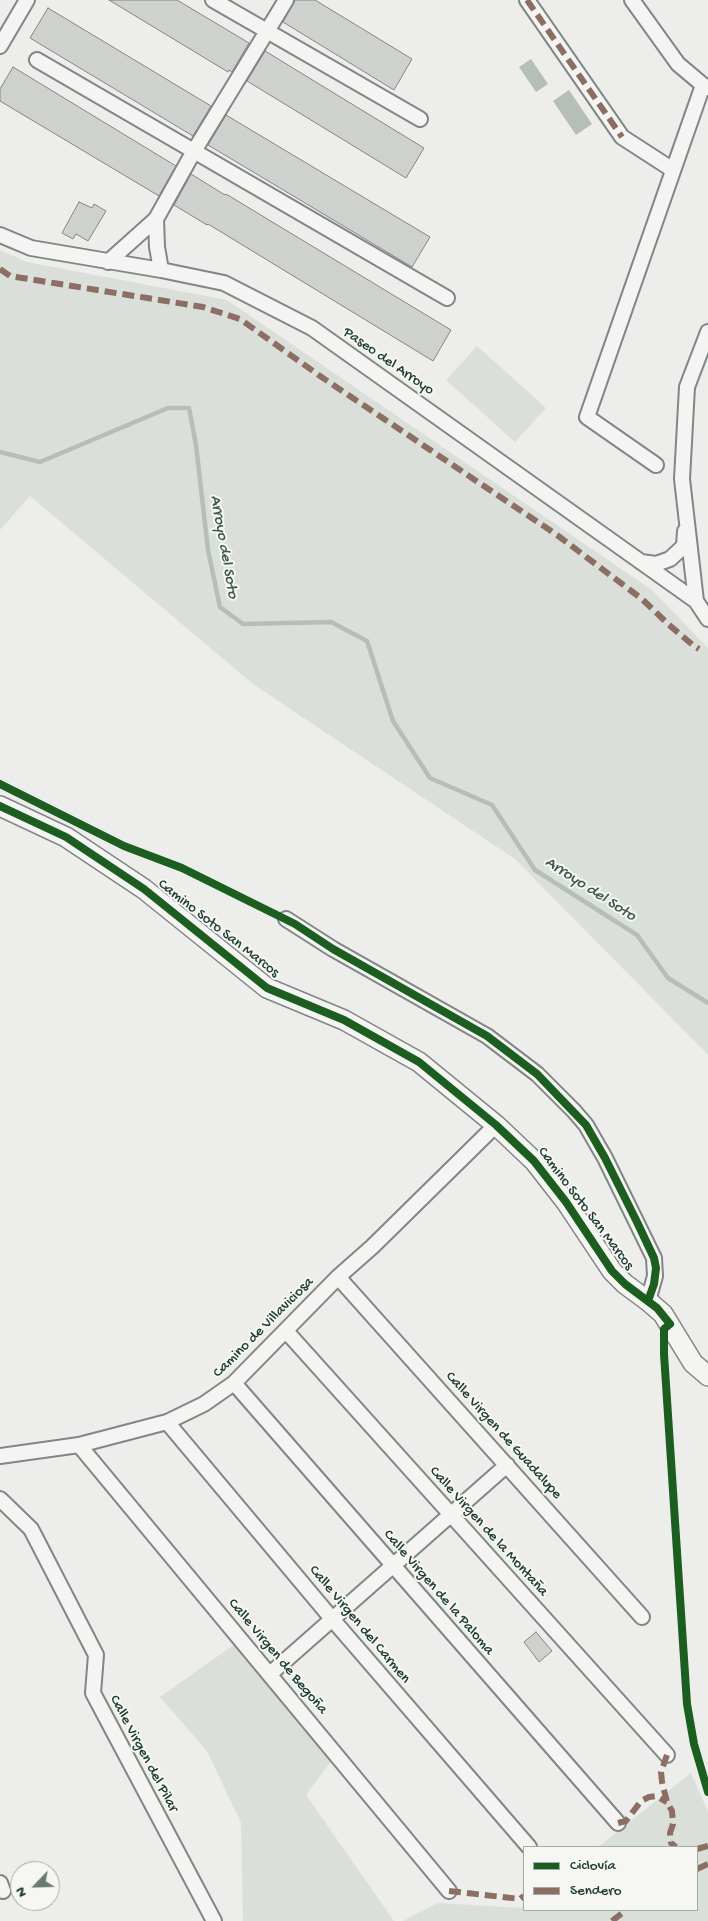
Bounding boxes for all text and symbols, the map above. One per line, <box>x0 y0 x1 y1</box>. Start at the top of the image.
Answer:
street label: Paseo del Arroyo <box>339 324 437 400</box>
water label: Arroyo del Soto <box>204 494 242 600</box>
water label: Arroyo del Soto <box>541 853 639 927</box>
street label: Camino Soto San Marcos <box>154 876 282 982</box>
street label: Camino Soto San Marcos <box>533 1144 637 1274</box>
street label: Camino de Villaviciosa <box>210 1274 318 1382</box>
street label: Calle Virgen de Guadalupe <box>441 1368 565 1504</box>
street label: Calle Virgen de la Montaña <box>425 1463 551 1601</box>
street label: Calle Virgen de la Paloma <box>379 1527 497 1659</box>
street label: Calle Virgen del Carmen <box>304 1562 414 1688</box>
street label: Calle Virgen de Begoña <box>223 1595 331 1719</box>
street label: Calle Virgen del Pilar <box>105 1692 181 1816</box>
legend <box>523 1846 698 1911</box>
text: Ciclovía <box>570 1857 616 1875</box>
north arrow <box>10 1861 60 1911</box>
text: Sendero <box>570 1882 621 1900</box>
text: N <box>12 1884 31 1900</box>

